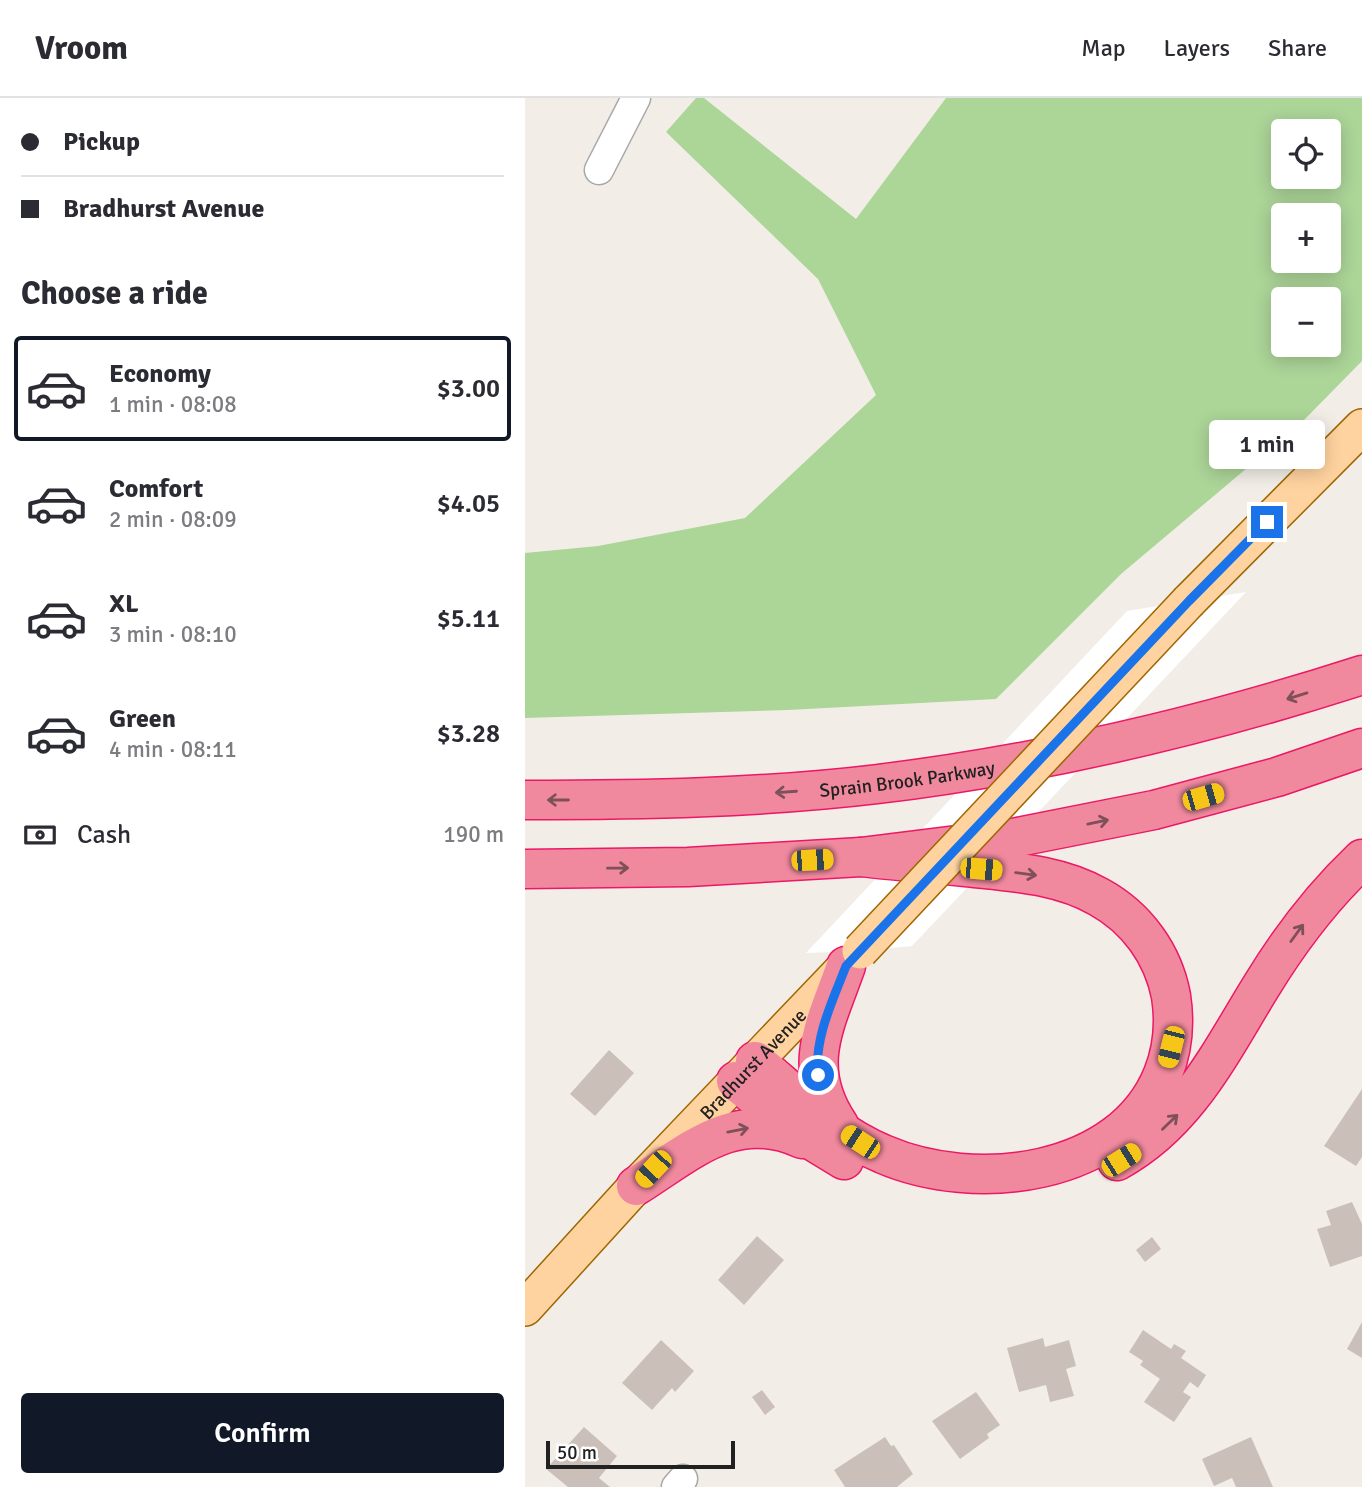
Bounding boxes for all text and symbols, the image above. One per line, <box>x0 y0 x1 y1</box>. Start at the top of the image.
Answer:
text: Vroom <box>35 28 128 69</box>
text: Map <box>1081 33 1126 63</box>
text: Layers <box>1164 33 1230 63</box>
text: Share <box>1268 33 1327 63</box>
map controls <box>1271 119 1341 357</box>
button: locate <box>1271 119 1341 189</box>
text: Pickup <box>63 126 140 158</box>
text: Bradhurst Avenue <box>63 193 264 225</box>
button: + <box>1271 203 1341 273</box>
text: Choose a ride <box>21 274 208 313</box>
button: − <box>1271 287 1341 357</box>
icon: car <box>25 357 88 420</box>
text: Economy <box>109 358 211 390</box>
text: $3.00 <box>437 373 500 405</box>
text: 1 min · 08:08 <box>109 390 237 419</box>
callout: 1 min <box>1209 420 1325 470</box>
text: 1 min <box>1239 430 1295 459</box>
icon: car <box>25 472 88 535</box>
text: Comfort <box>109 473 203 505</box>
text: $4.05 <box>437 488 500 520</box>
text: 2 min · 08:09 <box>109 505 237 534</box>
route end <box>1251 506 1283 538</box>
icon: car <box>25 587 88 650</box>
text: XL <box>109 588 139 620</box>
text: $5.11 <box>437 603 500 635</box>
text: 3 min · 08:10 <box>109 620 237 649</box>
one-way arrow <box>1286 690 1308 703</box>
icon: car <box>25 702 88 765</box>
text: Green <box>109 703 176 735</box>
text: $3.28 <box>437 718 500 750</box>
text: 4 min · 08:11 <box>109 735 237 764</box>
street label: Sprain Brook Parkway <box>818 756 997 803</box>
car <box>1180 781 1227 813</box>
one-way arrow <box>775 786 797 799</box>
one-way arrow <box>547 793 570 807</box>
one-way arrow <box>1086 815 1109 829</box>
icon: cash <box>21 816 59 854</box>
text: Cash <box>77 819 131 851</box>
text: 190 m <box>443 820 504 849</box>
car <box>791 848 834 872</box>
car <box>960 857 1003 881</box>
one-way arrow <box>606 861 629 874</box>
one-way arrow <box>1015 868 1037 881</box>
one-way arrow <box>1289 925 1304 943</box>
street label: Bradhurst Avenue <box>695 1004 812 1125</box>
car <box>1156 1024 1187 1070</box>
route start <box>802 1059 834 1091</box>
one-way arrow <box>1161 1113 1178 1130</box>
car <box>837 1122 884 1162</box>
one-way arrow <box>726 1123 749 1137</box>
car <box>1098 1140 1145 1180</box>
car <box>631 1146 676 1192</box>
button: Confirm <box>21 1393 504 1473</box>
scale bar <box>546 1438 735 1470</box>
text: 50 m <box>557 1441 597 1465</box>

